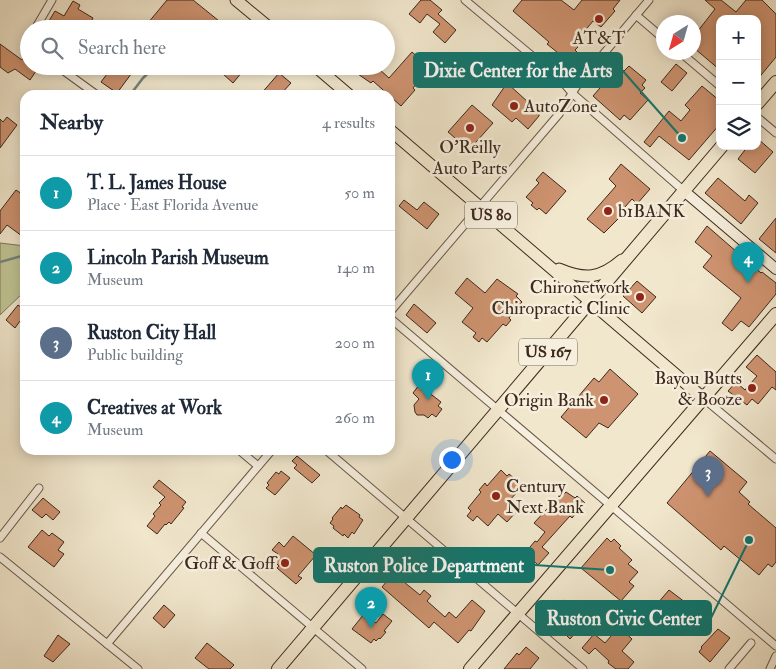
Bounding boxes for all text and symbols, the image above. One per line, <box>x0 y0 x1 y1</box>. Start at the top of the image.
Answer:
marker: AT&T <box>593 13 605 25</box>
north arrow <box>656 15 701 60</box>
map controls <box>716 15 761 150</box>
button: + <box>716 15 761 60</box>
search box <box>20 20 395 75</box>
place label: AT&T <box>572 27 626 50</box>
icon: search <box>38 34 66 62</box>
text: Search here <box>78 36 166 60</box>
callout: Dixie Center for the Arts <box>414 53 622 87</box>
text: Dixie Center for the Arts <box>424 59 613 83</box>
button: − <box>716 60 761 105</box>
place label: AutoZone <box>523 95 598 118</box>
marker: AutoZone <box>508 100 520 112</box>
button: layers <box>716 105 761 150</box>
text: Nearby <box>40 109 103 136</box>
text: 4 results <box>322 113 375 133</box>
marker: O'Reilly Auto Parts <box>464 122 476 134</box>
place label: O'Reilly Auto Parts <box>431 136 508 180</box>
text: T. L. James House <box>87 171 226 195</box>
text: 1 <box>53 183 59 203</box>
text: 50 m <box>344 183 375 203</box>
text: Place · East Florida Avenue <box>87 195 258 215</box>
place label: b1BANK <box>618 200 686 223</box>
road number: US 80 <box>465 202 517 228</box>
marker: b1BANK <box>602 205 614 217</box>
pin: 4 <box>732 242 764 283</box>
text: Lincoln Parish Museum <box>87 246 269 270</box>
text: 2 <box>52 258 60 278</box>
text: 140 m <box>337 258 375 278</box>
text: Museum <box>87 270 143 290</box>
place label: Chironetwork Chiropractic Clinic <box>491 276 630 320</box>
marker: Chironetwork Chiropractic Clinic <box>634 291 646 303</box>
text: Ruston City Hall <box>87 321 216 345</box>
text: 3 <box>53 333 59 353</box>
text: 200 m <box>335 333 375 353</box>
road number: US 167 <box>519 338 577 366</box>
text: Public building <box>87 345 183 365</box>
pin: 1 <box>412 359 444 400</box>
place label: Bayou Butts & Booze <box>655 367 742 411</box>
marker: Bayou Butts & Booze <box>746 382 758 394</box>
place label: Origin Bank <box>504 389 594 412</box>
marker: Origin Bank <box>598 394 610 406</box>
text: Creatives at Work <box>87 396 222 420</box>
text: 4 <box>52 408 60 428</box>
text: 260 m <box>335 408 375 428</box>
text: Museum <box>87 420 143 440</box>
your location <box>439 447 465 473</box>
pin: 3 <box>692 456 724 497</box>
place label: Century Next Bank <box>506 475 584 519</box>
marker: Century Next Bank <box>490 490 502 502</box>
callout: Ruston Police Department <box>314 548 534 582</box>
place label: Goff & Goff <box>184 552 278 575</box>
text: Ruston Police Department <box>324 554 525 579</box>
marker: Goff & Goff <box>279 557 291 569</box>
pin: 2 <box>355 587 387 628</box>
callout: Ruston Civic Center <box>536 601 711 635</box>
text: Ruston Civic Center <box>546 607 702 631</box>

